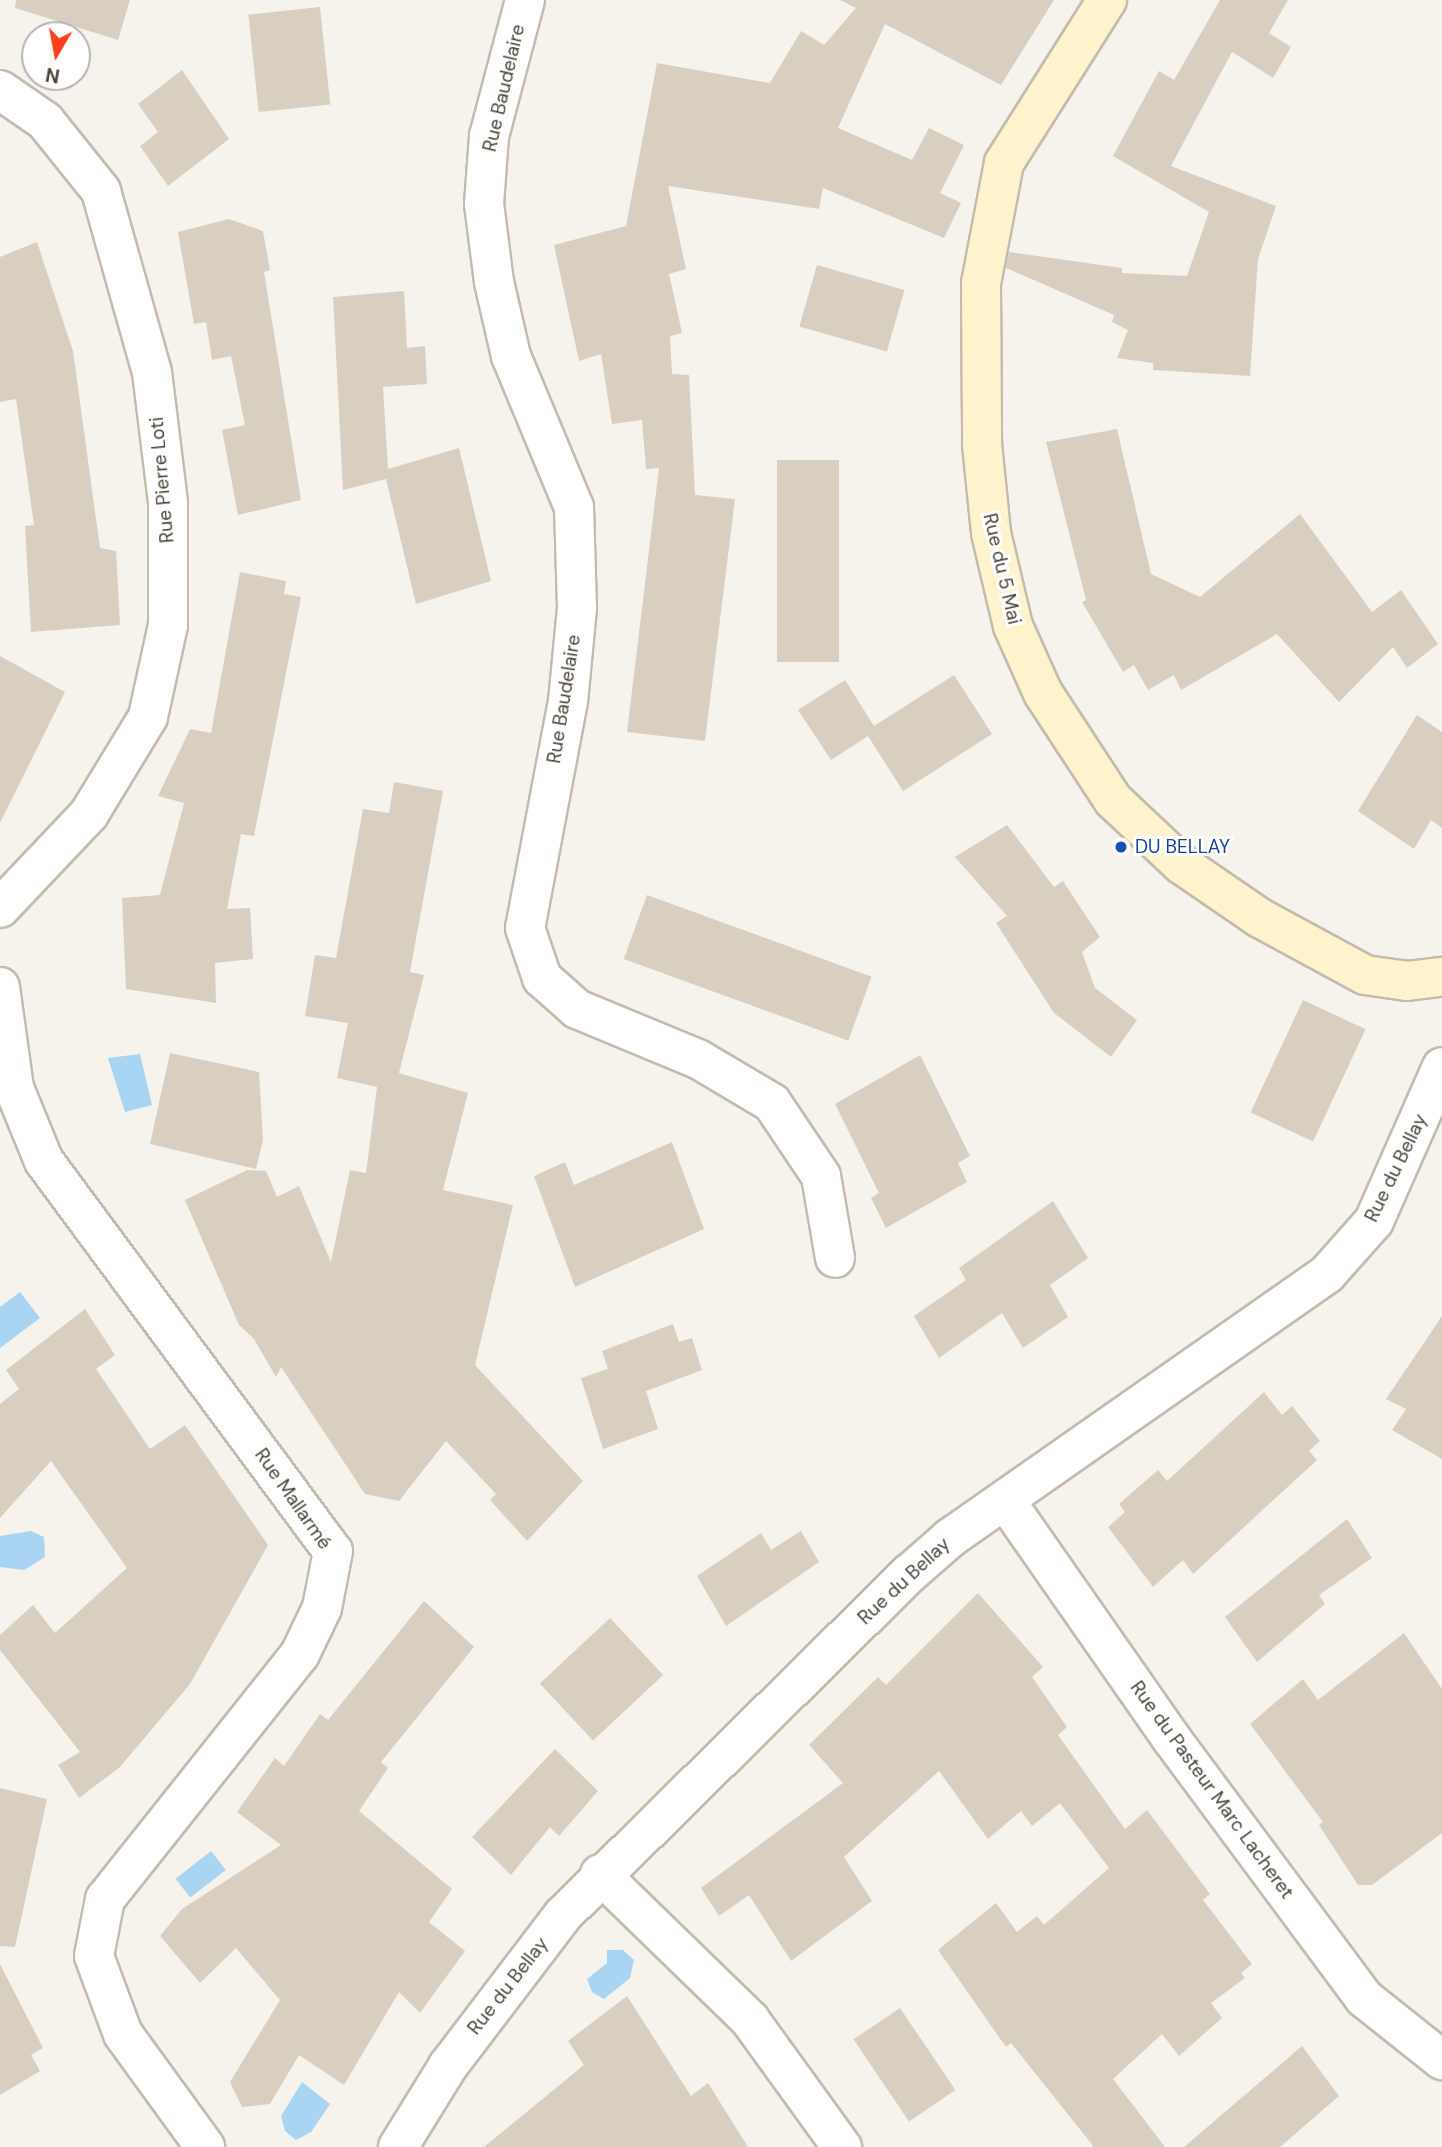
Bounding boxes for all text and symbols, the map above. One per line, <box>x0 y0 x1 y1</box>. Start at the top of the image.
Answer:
north arrow <box>21 21 91 91</box>
street label: Rue Baudelaire <box>478 22 530 154</box>
text: N <box>44 62 62 89</box>
street label: Rue Pierre Loti <box>145 416 179 544</box>
street label: Rue du 5 Mai <box>978 511 1026 627</box>
street label: Rue Baudelaire <box>543 633 585 765</box>
place label: DU BELLAY <box>1135 836 1230 858</box>
marker: DU BELLAY <box>1113 839 1129 855</box>
street label: Rue du Bellay <box>1360 1110 1432 1226</box>
street label: Rue Mallarmé <box>250 1444 336 1554</box>
street label: Rue du Bellay <box>853 1533 955 1629</box>
street label: Rue du Pasteur Marc Lacheret <box>1125 1677 1299 1903</box>
street label: Rue du Bellay <box>463 1933 553 2039</box>

